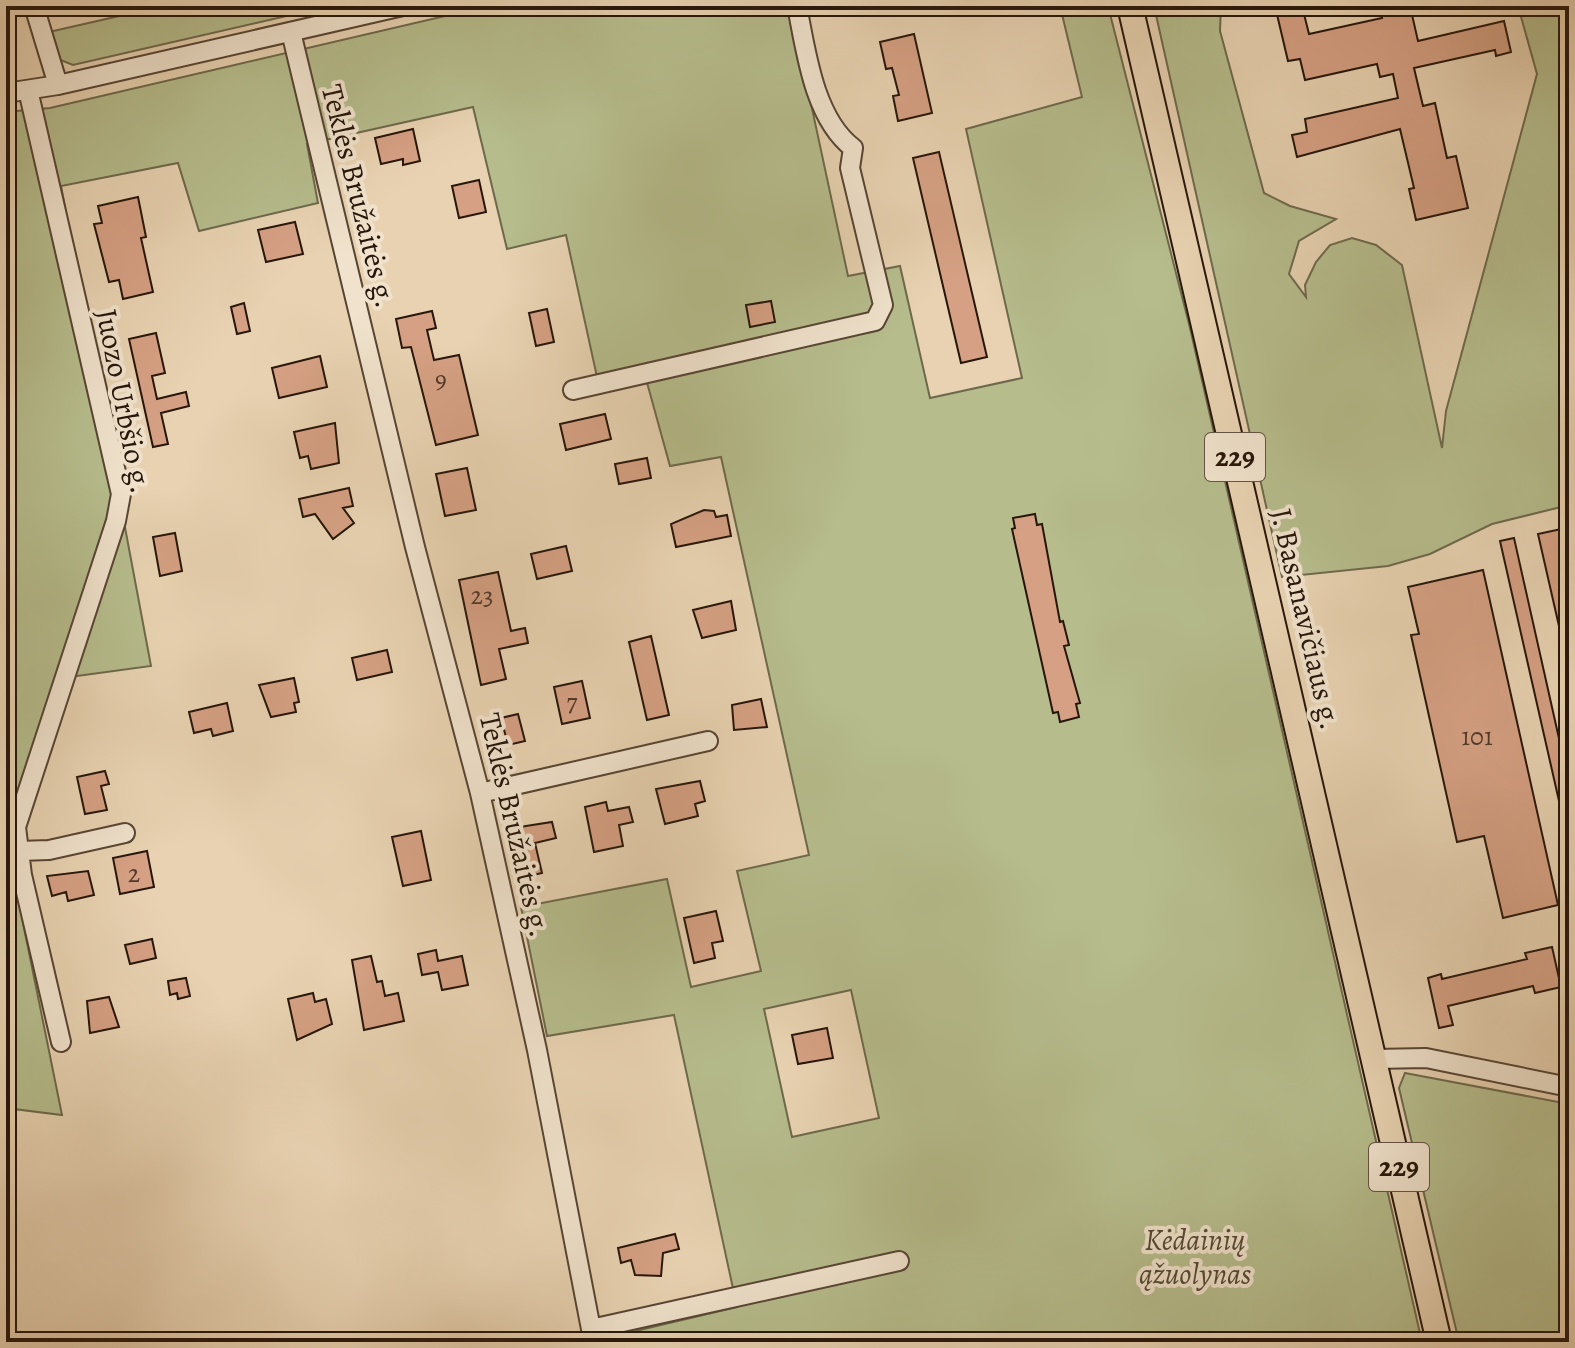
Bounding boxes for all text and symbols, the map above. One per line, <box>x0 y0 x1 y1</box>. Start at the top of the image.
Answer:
street label: Teklės Bružaitės g. <box>312 80 406 312</box>
street label: Juozo Urbšio g. <box>87 305 161 497</box>
house number: 9 <box>435 362 447 397</box>
road number: 229 <box>1205 433 1265 481</box>
street label: J. Basanavičiaus g. <box>1261 505 1351 733</box>
house number: 23 <box>470 578 494 613</box>
house number: 7 <box>567 685 578 720</box>
street label: Teklės Bružaitės g. <box>470 709 560 941</box>
house number: 101 <box>1461 719 1493 754</box>
house number: 2 <box>128 856 140 891</box>
road number: 229 <box>1369 1143 1429 1191</box>
park label: Kėdainių ąžuolynas <box>1139 1220 1251 1294</box>

